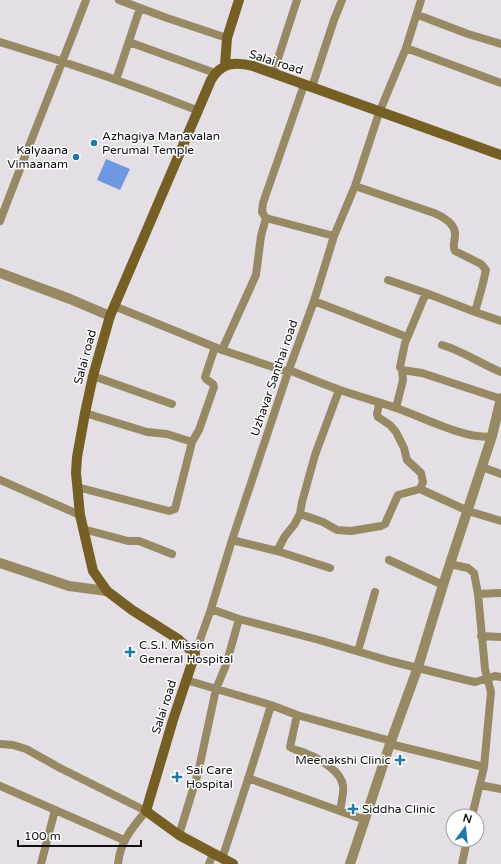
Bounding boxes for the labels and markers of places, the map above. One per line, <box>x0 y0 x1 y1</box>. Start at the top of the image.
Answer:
place label: Azhagiya Manavalan Perumal Temple <box>102 129 220 157</box>
marker: Azhagiya Manavalan Perumal Temple <box>89 138 99 148</box>
place label: Kalyaana Vimaanam <box>7 143 68 171</box>
marker: Kalyaana Vimaanam <box>71 152 81 162</box>
place label: C.S.I. Mission General Hospital <box>139 638 233 666</box>
marker: C.S.I. Mission General Hospital <box>124 646 136 658</box>
place label: Meenakshi Clinic <box>295 753 391 767</box>
marker: Meenakshi Clinic <box>394 754 406 766</box>
place label: Sai Care Hospital <box>186 763 233 791</box>
marker: Sai Care Hospital <box>171 771 183 783</box>
place label: Siddha Clinic <box>362 802 436 816</box>
marker: Siddha Clinic <box>347 803 359 815</box>

